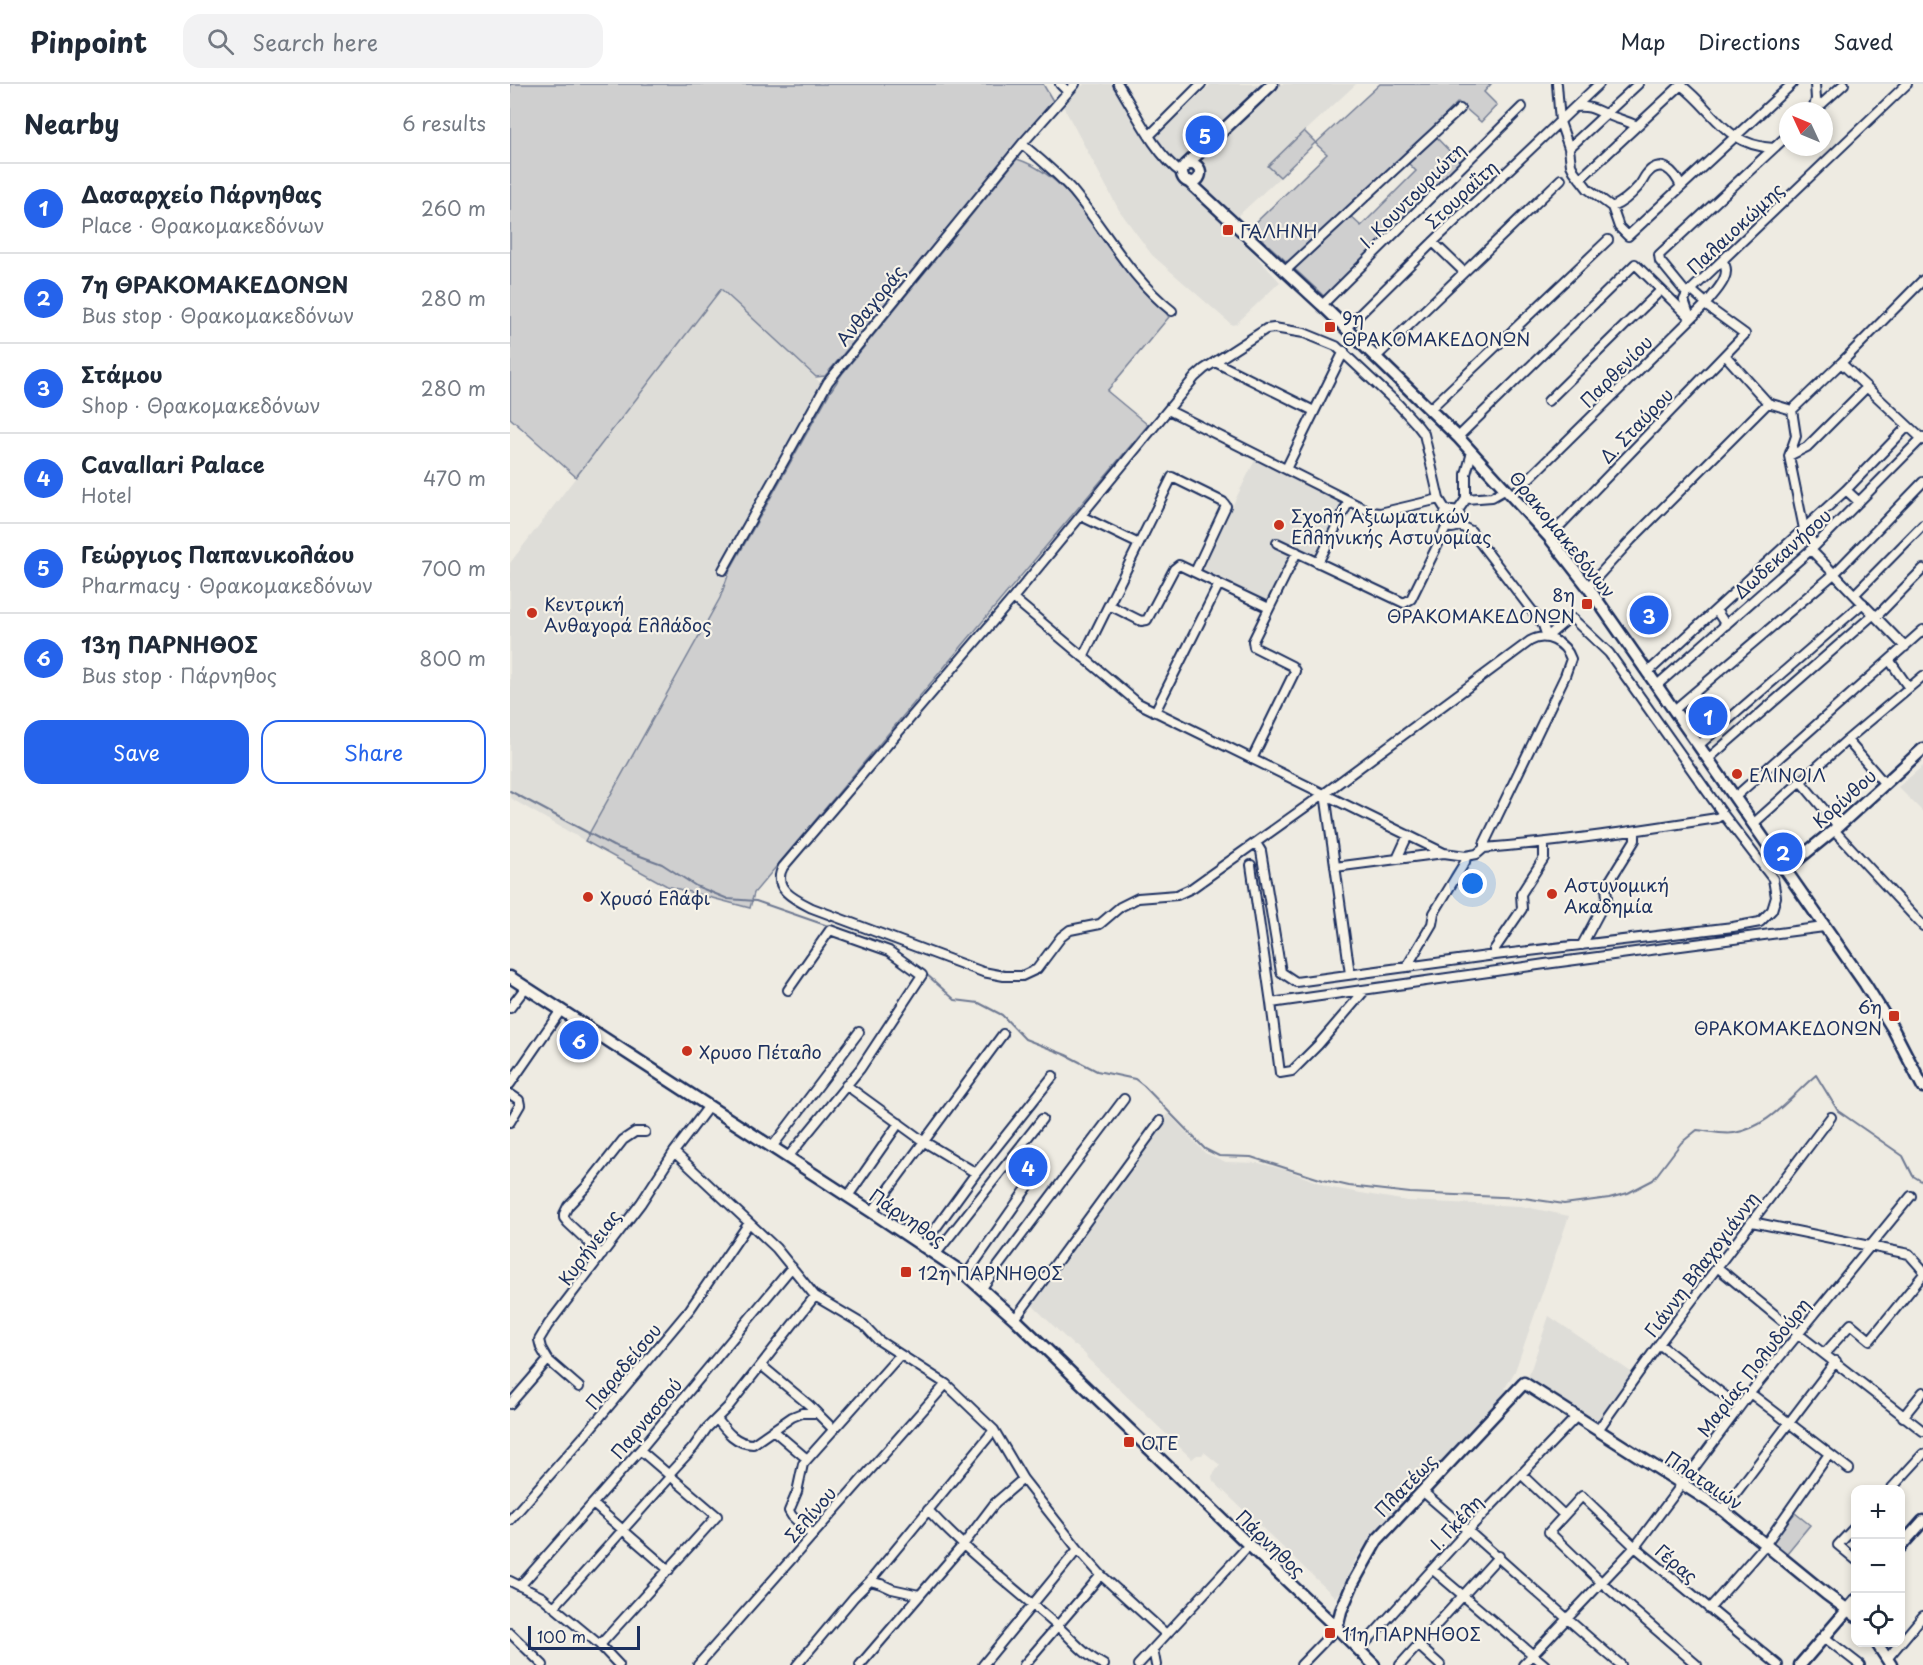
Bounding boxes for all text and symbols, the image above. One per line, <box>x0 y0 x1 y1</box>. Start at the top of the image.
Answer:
search box <box>183 14 603 68</box>
text: Pinpoint <box>30 20 147 63</box>
icon: search <box>204 25 237 58</box>
text: Search here <box>252 25 378 58</box>
text: Map <box>1620 25 1665 57</box>
text: Directions <box>1698 25 1800 57</box>
text: Saved <box>1833 25 1893 57</box>
north arrow <box>1779 102 1833 156</box>
text: Nearby <box>24 104 119 143</box>
text: 6 results <box>402 108 486 138</box>
pin: 5 <box>1186 112 1224 158</box>
street label: Ι. Κουντουριώτη <box>1353 136 1471 254</box>
street label: Στουραΐτη <box>1419 153 1503 235</box>
street label: Παλαιοκώμης <box>1680 176 1790 280</box>
text: Δασαρχείο Πάρνηθας <box>81 177 322 210</box>
text: 1 <box>39 193 48 223</box>
text: 260 m <box>421 193 486 223</box>
text: Place · Θρακομακεδόνων <box>81 210 325 240</box>
place label: ΓΑΛΗΝΗ <box>1240 217 1318 244</box>
marker: ΓΑΛΗΝΗ <box>1221 223 1235 237</box>
street label: Ανθαγοράς <box>829 259 911 351</box>
text: 7η ΘΡΑΚΟΜΑΚΕΔΟΝΩΝ <box>81 267 348 300</box>
text: 2 <box>36 283 51 313</box>
text: 280 m <box>421 283 486 313</box>
text: Bus stop · Θρακομακεδόνων <box>81 300 354 330</box>
place label: 9η ΘΡΑΚΟΜΑΚΕΔΟΝΩΝ <box>1342 304 1530 352</box>
marker: 9η ΘΡΑΚΟΜΑΚΕΔΟΝΩΝ <box>1323 320 1337 334</box>
street label: Παρθενίου <box>1574 329 1658 413</box>
text: Στάμου <box>81 357 163 390</box>
text: 3 <box>37 373 50 403</box>
text: 280 m <box>421 373 486 403</box>
street label: Δ. Σταύρου <box>1593 381 1679 469</box>
text: Shop · Θρακομακεδόνων <box>81 390 321 420</box>
text: Cavallari Palace <box>81 447 265 480</box>
text: 4 <box>37 463 50 493</box>
text: 470 m <box>423 463 486 493</box>
street label: Θρακομακεδόνων <box>1503 465 1623 603</box>
text: Hotel <box>81 480 132 510</box>
place label: Σχολή Αξιωματικών Ελληνικής Αστυνομίας <box>1291 502 1492 550</box>
street label: Δωδεκανήσου <box>1727 502 1837 604</box>
marker: Σχολή Αξιωματικών Ελληνικής Αστυνομίας <box>1272 518 1286 532</box>
text: Γεώργιος Παπανικολάου <box>81 537 355 570</box>
text: 5 <box>37 553 50 583</box>
text: 700 m <box>421 553 486 583</box>
text: Pharmacy · Θρακομακεδόνων <box>81 570 373 600</box>
place label: 8η ΘΡΑΚΟΜΑΚΕΔΟΝΩΝ <box>1387 581 1575 629</box>
place label: Κεντρική Ανθαγορά Ελλάδος <box>544 590 712 638</box>
pin: 3 <box>1630 592 1668 638</box>
marker: 8η ΘΡΑΚΟΜΑΚΕΔΟΝΩΝ <box>1580 597 1594 611</box>
marker: Κεντρική Ανθαγορά Ελλάδος <box>525 606 539 620</box>
text: 13η ΠΑΡΝΗΘΟΣ <box>81 627 258 660</box>
text: 6 <box>36 643 51 673</box>
text: 800 m <box>419 643 486 673</box>
text: Bus stop · Πάρνηθος <box>81 660 277 690</box>
pin: 1 <box>1688 694 1728 738</box>
button: Save <box>24 720 249 784</box>
button: Share <box>261 720 486 784</box>
place label: ΕΛΙΝΟΙΛ <box>1749 761 1826 788</box>
street label: Κορίνθου <box>1806 762 1882 834</box>
marker: ΕΛΙΝΟΙΛ <box>1730 767 1744 781</box>
pin: 2 <box>1764 830 1802 874</box>
your location <box>1458 869 1487 898</box>
place label: Αστυνομική Ακαδημία <box>1564 871 1669 919</box>
place label: Χρυσό Ελάφι <box>600 884 711 911</box>
marker: Αστυνομική Ακαδημία <box>1545 887 1559 901</box>
marker: Χρυσό Ελάφι <box>581 890 595 904</box>
place label: 6η ΘΡΑΚΟΜΑΚΕΔΟΝΩΝ <box>1694 993 1882 1041</box>
marker: 6η ΘΡΑΚΟΜΑΚΕΔΟΝΩΝ <box>1887 1009 1901 1023</box>
pin: 6 <box>560 1018 598 1062</box>
place label: Χρυσο Πέταλο <box>699 1038 822 1065</box>
marker: Χρυσο Πέταλο <box>680 1044 694 1058</box>
pin: 4 <box>1008 1144 1048 1190</box>
street label: Πάρνηθος <box>864 1181 952 1253</box>
street label: Γιάννη Βλαχογιάννη <box>1637 1186 1765 1342</box>
street label: Κυρήνειας <box>551 1203 627 1291</box>
place label: 12η ΠΑΡΝΗΘΟΣ <box>918 1259 1063 1286</box>
marker: 12η ΠΑΡΝΗΘΟΣ <box>899 1265 913 1279</box>
street label: Μαρίας Πολυδούρη <box>1690 1292 1816 1442</box>
street label: Παραδείσου <box>579 1317 667 1415</box>
street label: Παρνασσού <box>604 1372 688 1464</box>
place label: ΟΤΕ <box>1141 1429 1179 1456</box>
marker: ΟΤΕ <box>1122 1435 1136 1449</box>
street label: Πλαταιών <box>1659 1444 1749 1516</box>
street label: Πλατέως <box>1368 1447 1442 1523</box>
street label: Σελίνου <box>778 1480 842 1548</box>
map controls <box>1851 1485 1905 1647</box>
button: + <box>1851 1485 1905 1539</box>
street label: Ι. Γκέλη <box>1423 1488 1489 1556</box>
street label: Πάρνηθος <box>1230 1503 1312 1583</box>
street label: Γέρας <box>1650 1537 1704 1589</box>
button: − <box>1851 1539 1905 1593</box>
button: locate <box>1851 1593 1905 1647</box>
place label: 11η ΠΑΡΝΗΘΟΣ <box>1342 1620 1481 1647</box>
scale bar <box>528 1623 640 1650</box>
text: 100 m <box>537 1624 586 1648</box>
marker: 11η ΠΑΡΝΗΘΟΣ <box>1323 1626 1337 1640</box>

